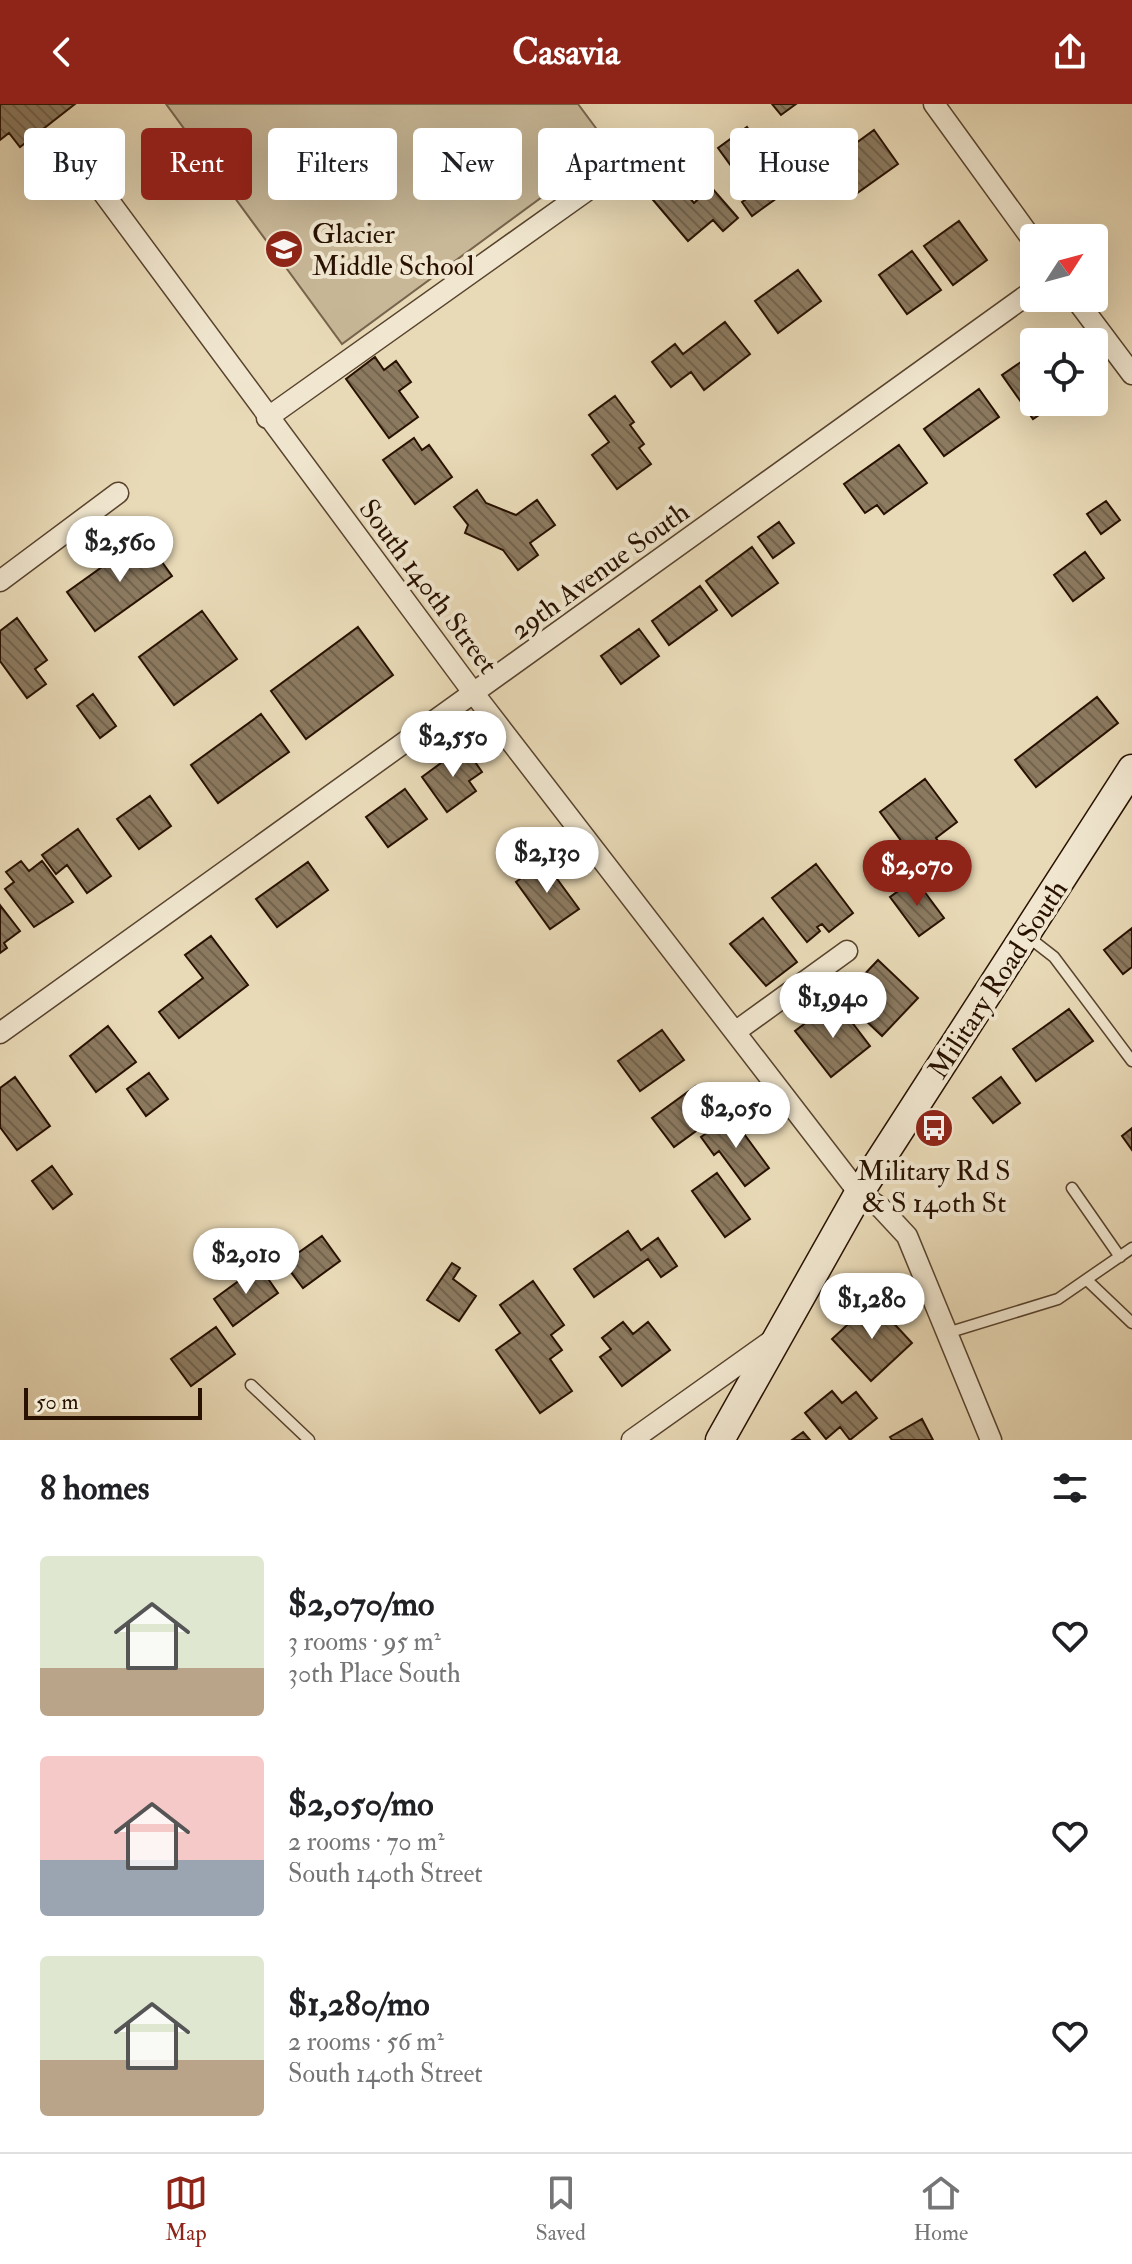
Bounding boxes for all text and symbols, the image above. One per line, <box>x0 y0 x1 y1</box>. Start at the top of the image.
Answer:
icon: back <box>40 30 84 74</box>
text: Casavia <box>512 30 620 75</box>
icon: share <box>1048 30 1092 74</box>
chip: Buy <box>24 128 125 200</box>
chip: Rent <box>141 128 252 200</box>
chip: Filters <box>268 128 397 200</box>
chip: New <box>413 128 522 200</box>
chip: Apartment <box>538 128 714 200</box>
chip: House <box>730 128 858 200</box>
place label: Glacier Middle School <box>312 217 474 284</box>
north arrow <box>1020 224 1108 312</box>
map controls <box>1020 224 1108 416</box>
school or university icon: Glacier Middle School <box>263 228 305 270</box>
button: locate <box>1020 328 1108 416</box>
street label: South 140th Street <box>351 493 505 681</box>
street label: 29th Avenue South <box>504 494 696 648</box>
pin: $2,560 <box>55 516 185 584</box>
text: $2,560 <box>84 526 156 558</box>
pin: $2,550 <box>388 711 518 779</box>
text: $2,550 <box>418 721 488 753</box>
pin: $2,130 <box>482 827 612 895</box>
text: $2,130 <box>514 837 580 869</box>
pin: $2,070 <box>852 840 982 908</box>
text: $2,070 <box>881 850 953 882</box>
street label: Military Road South <box>921 874 1076 1086</box>
pin: $1,940 <box>768 972 898 1040</box>
text: $1,940 <box>798 982 868 1014</box>
pin: $2,050 <box>671 1082 801 1150</box>
text: $2,050 <box>700 1092 772 1124</box>
bus stop icon: Military Rd S & S 140th St <box>913 1107 955 1149</box>
place label: Military Rd S & S 140th St <box>857 1154 1011 1221</box>
pin: $2,010 <box>181 1228 311 1296</box>
text: $2,010 <box>211 1238 281 1270</box>
pin: $1,280 <box>807 1273 937 1341</box>
text: $1,280 <box>838 1283 906 1315</box>
scale bar <box>24 1384 202 1420</box>
text: 50 m <box>36 1388 78 1416</box>
icon: filters <box>1048 1466 1092 1510</box>
text: 8 homes <box>40 1467 149 1510</box>
text: $2,070/mo <box>288 1583 434 1626</box>
icon: home <box>104 1588 200 1684</box>
icon: heart <box>1048 1614 1092 1658</box>
text: 3 rooms · 95 m² <box>288 1626 441 1658</box>
text: 30th Place South <box>288 1658 461 1690</box>
text: $2,050/mo <box>288 1783 434 1826</box>
icon: home <box>104 1788 200 1884</box>
icon: heart <box>1048 1814 1092 1858</box>
text: 2 rooms · 70 m² <box>288 1826 445 1858</box>
text: South 140th Street <box>288 1858 483 1890</box>
text: $1,280/mo <box>288 1983 430 2026</box>
icon: home <box>104 1988 200 2084</box>
icon: heart <box>1048 2014 1092 2058</box>
text: 2 rooms · 56 m² <box>288 2026 444 2058</box>
text: South 140th Street <box>288 2058 483 2090</box>
tab: Map <box>164 2171 208 2247</box>
tab: Saved <box>536 2171 586 2247</box>
tab: Home <box>914 2171 968 2247</box>

